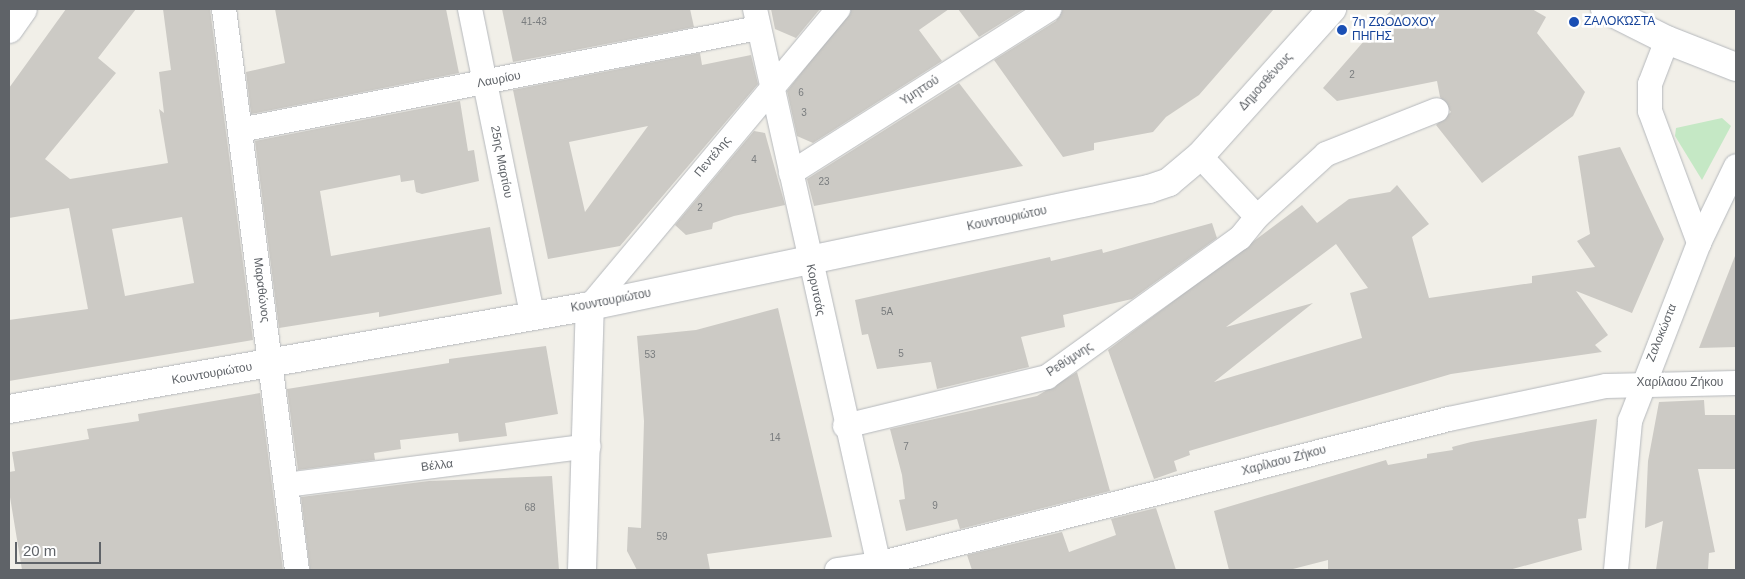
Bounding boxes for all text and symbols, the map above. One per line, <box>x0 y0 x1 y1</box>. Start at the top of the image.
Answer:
place label: ΖΑΛΟΚΏΣΤΑ <box>1584 15 1655 29</box>
house number: 41-43 <box>521 16 547 28</box>
place label: 7η ΖΩΟΔΟΧΟΥ ΠΗΓΗΣ <box>1352 16 1436 44</box>
marker: ΖΑΛΟΚΏΣΤΑ <box>1568 16 1580 28</box>
marker: 7η ΖΩΟΔΟΧΟΥ ΠΗΓΗΣ <box>1336 24 1348 36</box>
street label: Δημοσθένους <box>1236 50 1296 114</box>
street label: Λαυρίου <box>476 69 522 91</box>
house number: 2 <box>1349 69 1355 81</box>
street label: Υμηττού <box>898 73 942 109</box>
house number: 6 <box>798 87 804 99</box>
house number: 3 <box>801 107 807 119</box>
street label: 25ης Μαρτίου <box>487 125 515 199</box>
street label: Πεντέλης <box>692 134 734 180</box>
house number: 4 <box>751 154 757 166</box>
house number: 23 <box>818 176 830 188</box>
house number: 2 <box>697 202 703 214</box>
street label: Κουντουριώτου <box>966 203 1048 235</box>
street label: Μαραθώνος <box>250 257 272 323</box>
street label: Κορυτσάς <box>802 263 828 317</box>
street label: Κουντουριώτου <box>570 286 652 316</box>
street label: Ζαλοκώστα <box>1644 302 1680 364</box>
house number: 5Α <box>881 306 893 318</box>
street label: Ρεθύμνης <box>1044 340 1096 380</box>
house number: 5 <box>898 348 904 360</box>
house number: 53 <box>644 349 656 361</box>
street label: Κουντουριώτου <box>171 360 253 388</box>
street label: Χαρίλαου Ζήκου <box>1637 376 1723 390</box>
house number: 14 <box>769 432 781 444</box>
house number: 7 <box>903 441 909 453</box>
street label: Χαρίλαου Ζήκου <box>1240 443 1328 479</box>
street label: Βέλλα <box>420 457 454 475</box>
house number: 9 <box>932 500 938 512</box>
house number: 68 <box>524 502 536 514</box>
house number: 59 <box>656 531 668 543</box>
scale bar <box>18 532 104 564</box>
text: 20 m <box>23 542 56 559</box>

